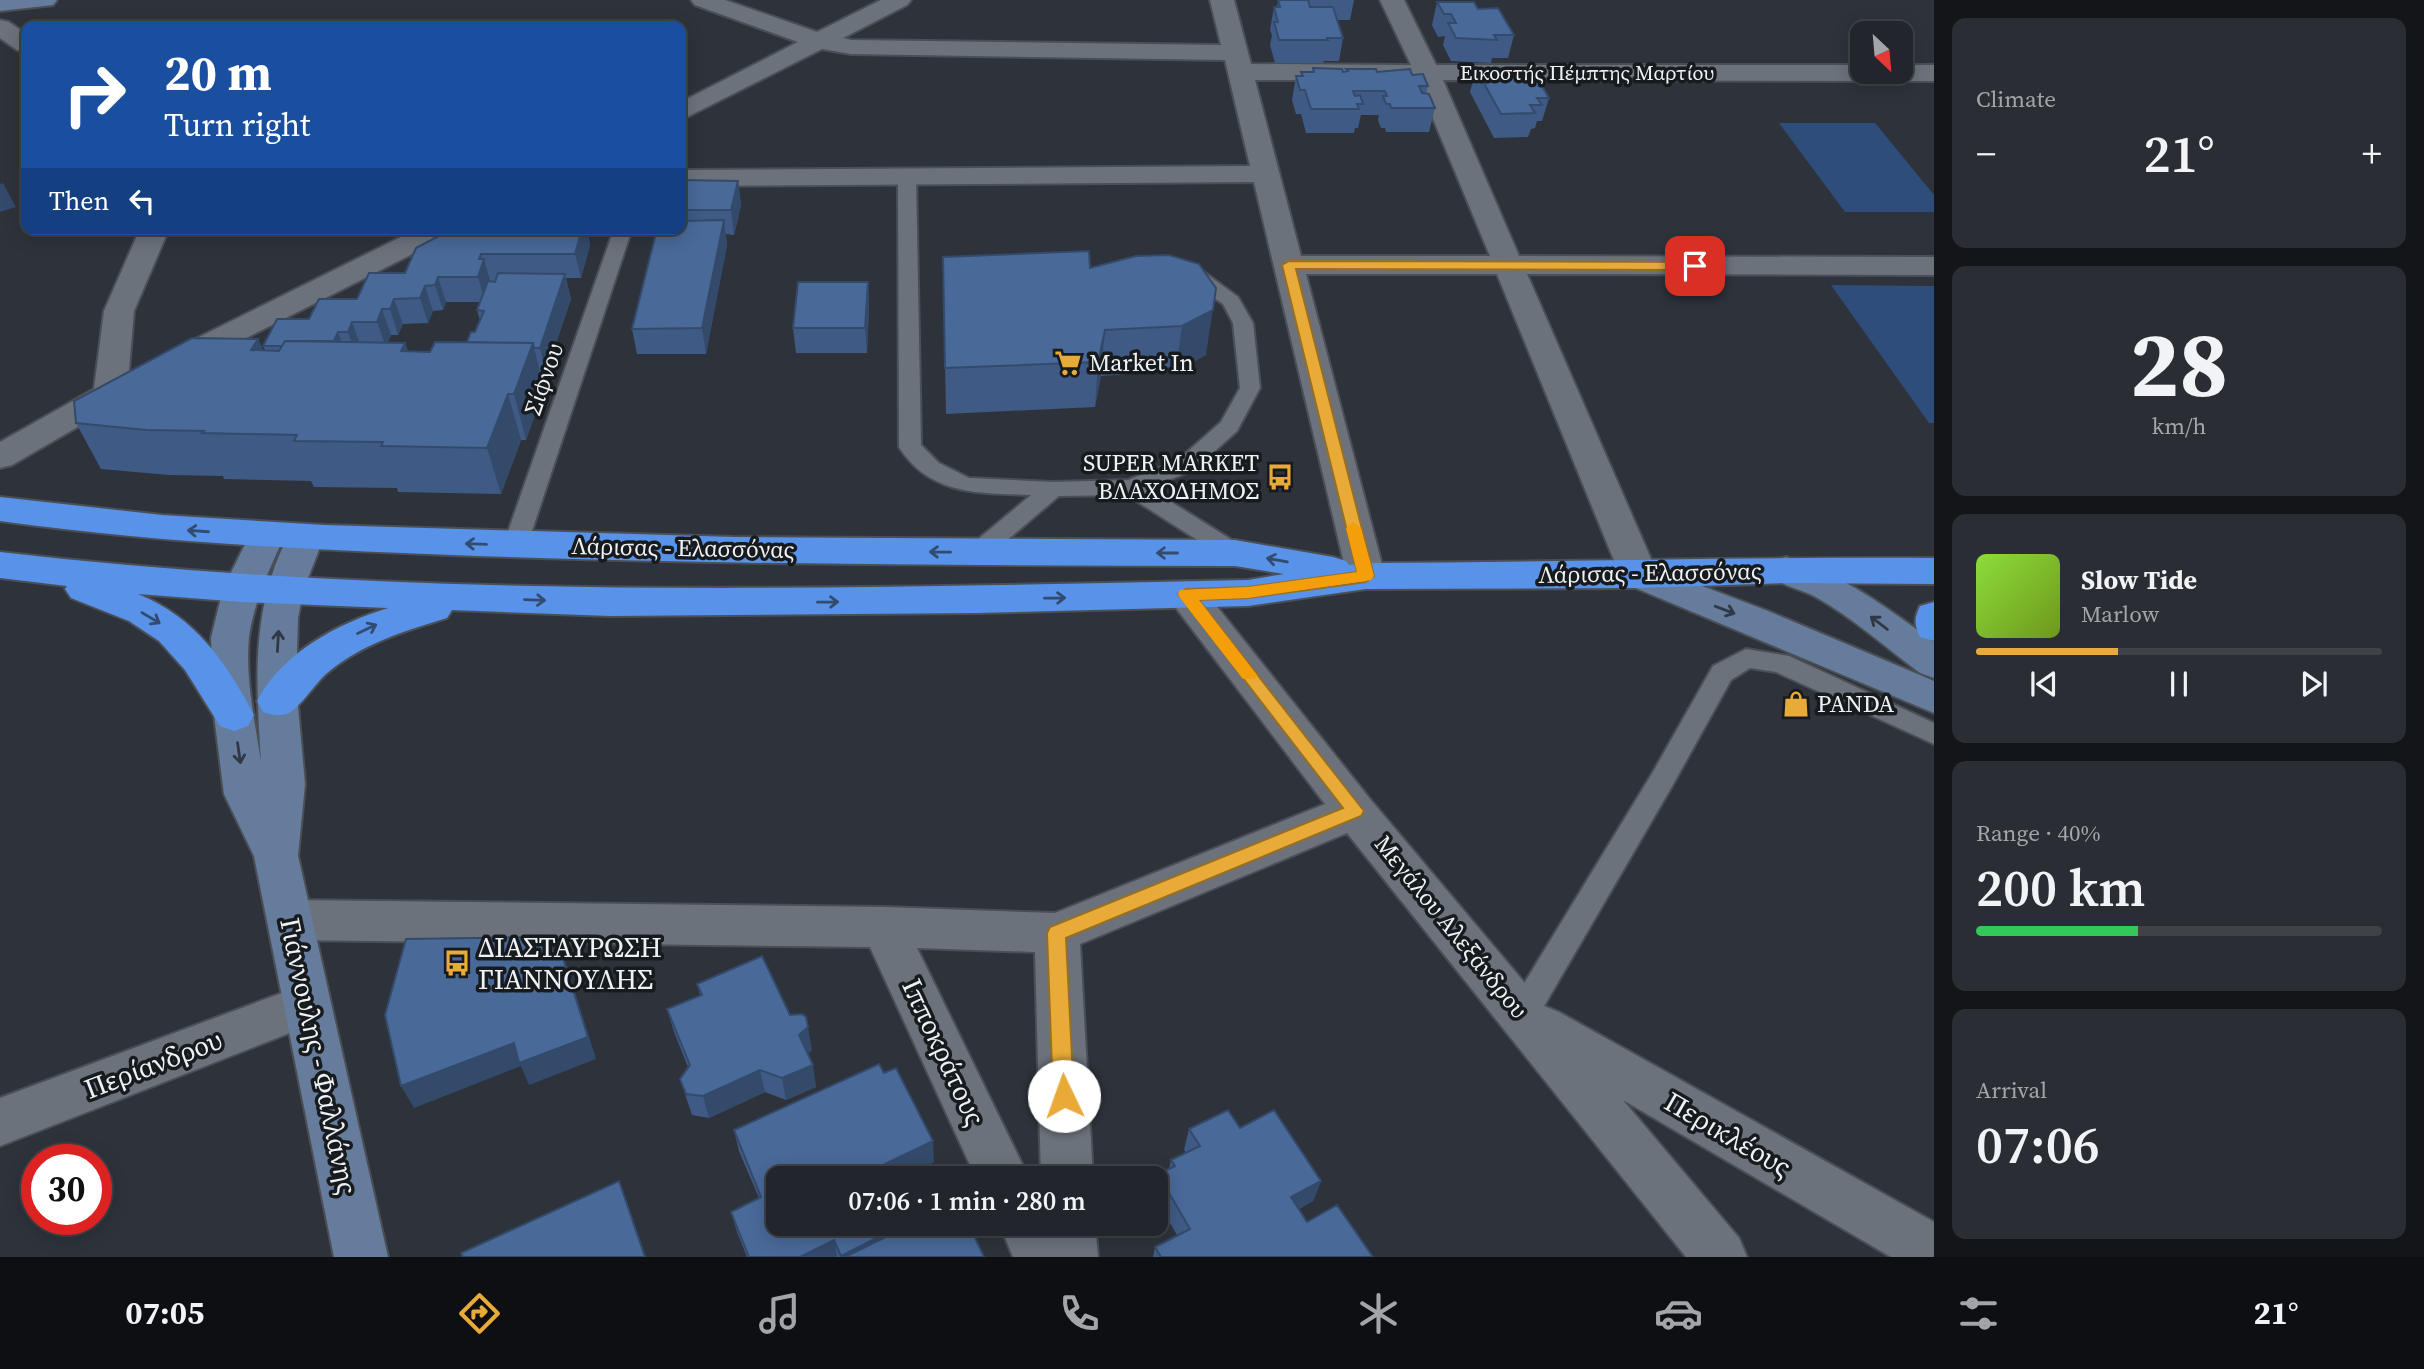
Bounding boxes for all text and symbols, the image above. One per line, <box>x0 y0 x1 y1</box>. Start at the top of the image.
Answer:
north arrow <box>1850 21 1913 84</box>
map controls <box>1850 21 1913 84</box>
text: 20 m <box>164 39 272 106</box>
icon: right <box>49 49 140 140</box>
street label: Εικοστής Πέμπτης Μαρτίου <box>1460 58 1714 87</box>
text: Climate <box>1976 83 2056 115</box>
text: Turn right <box>164 103 310 147</box>
text: 21° <box>2143 118 2215 189</box>
text: − <box>1976 128 1996 180</box>
text: + <box>2362 128 2382 180</box>
icon: left <box>123 182 161 220</box>
text: Then <box>49 183 109 219</box>
pin <box>1665 236 1725 296</box>
icon: arrive <box>1676 247 1714 285</box>
text: 28 <box>2130 302 2228 426</box>
street label: Σίφνου <box>516 338 571 419</box>
place label: Market In <box>1089 346 1194 379</box>
supermarket icon: Market In <box>1053 348 1083 378</box>
text: km/h <box>2152 410 2206 442</box>
place label: SUPER MARKET ΒΛΑΧΟΔΗΜΟΣ <box>1083 446 1259 507</box>
bus stop icon: SUPER MARKET ΒΛΑΧΟΔΗΜΟΣ <box>1265 462 1295 492</box>
one-way arrow <box>188 524 210 537</box>
street label: Λάρισας - Ελασσόνας <box>571 529 795 566</box>
one-way arrow <box>464 538 487 551</box>
one-way arrow <box>928 545 951 559</box>
one-way arrow <box>1156 546 1179 560</box>
one-way arrow <box>1266 553 1288 566</box>
street label: Λάρισας - Ελασσόνας <box>1538 554 1762 591</box>
text: Slow Tide <box>2081 562 2197 598</box>
one-way arrow <box>1043 591 1066 604</box>
one-way arrow <box>523 593 546 607</box>
one-way arrow <box>816 595 839 608</box>
text: Marlow <box>2081 598 2159 630</box>
one-way arrow <box>1713 604 1735 617</box>
one-way arrow <box>141 611 161 625</box>
one-way arrow <box>1869 616 1888 631</box>
one-way arrow <box>356 622 378 635</box>
one-way arrow <box>271 630 284 653</box>
icon: previous <box>2025 665 2063 703</box>
icon: pause <box>2160 665 2198 703</box>
icon: next <box>2295 665 2333 703</box>
place label: PANDA <box>1817 687 1894 720</box>
shop icon: PANDA <box>1781 689 1811 719</box>
one-way arrow <box>233 741 246 764</box>
text: Range · 40% <box>1976 817 2101 849</box>
street label: Μεγάλου Αλεξάνδρου <box>1367 828 1535 1025</box>
text: 200 km <box>1976 852 2145 923</box>
street label: Γιάννουλης - Φαλλάνης <box>271 914 367 1198</box>
place label: ΔΙΑΣΤΑΥΡΩΣΗ ΓΙΑΝΝΟΥΛΗΣ <box>478 928 662 998</box>
bus stop icon: ΔΙΑΣΤΑΥΡΩΣΗ ΓΙΑΝΝΟΥΛΗΣ <box>442 948 472 978</box>
street label: Ιπποκράτους <box>893 972 995 1132</box>
street label: Περίανδρου <box>79 1020 227 1108</box>
position arrow <box>1027 1059 1101 1133</box>
text: Arrival <box>1976 1074 2047 1106</box>
street label: Περικλέους <box>1658 1082 1798 1186</box>
text: 07:06 <box>1976 1109 2100 1180</box>
speed limit sign: 30 <box>21 1144 112 1235</box>
text: 07:06 · 1 min · 280 m <box>848 1183 1086 1219</box>
icon: directions <box>455 1289 504 1338</box>
icon: music <box>755 1289 804 1338</box>
icon: phone <box>1055 1289 1104 1338</box>
icon: climate <box>1354 1289 1403 1338</box>
icon: car <box>1654 1289 1703 1338</box>
icon: filters <box>1954 1289 2003 1338</box>
text: 07:05 <box>125 1291 204 1335</box>
text: 21° <box>2253 1291 2299 1335</box>

